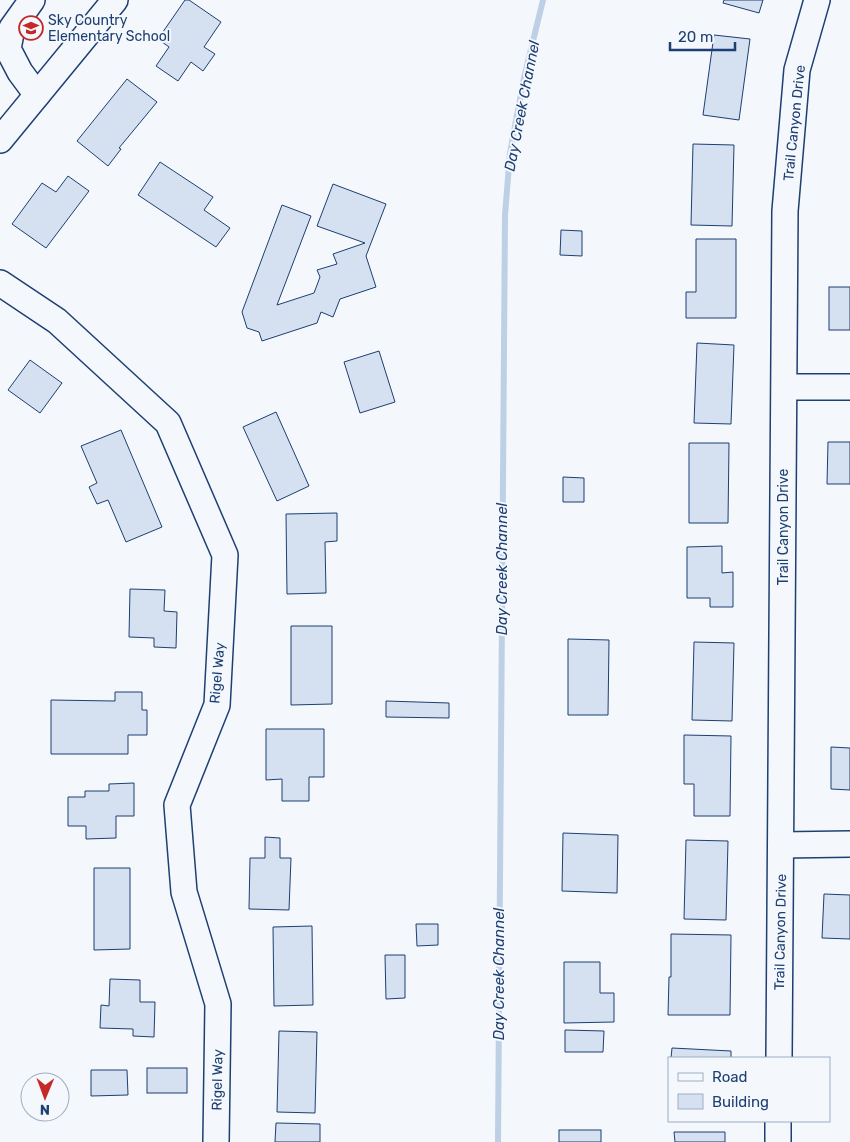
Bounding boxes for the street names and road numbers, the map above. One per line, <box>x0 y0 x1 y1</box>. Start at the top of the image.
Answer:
street label: Trail Canyon Drive <box>780 64 809 182</box>
street label: Trail Canyon Drive <box>775 469 792 585</box>
street label: Rigel Way <box>206 641 229 704</box>
street label: Trail Canyon Drive <box>771 873 790 990</box>
street label: Rigel Way <box>208 1049 227 1111</box>

